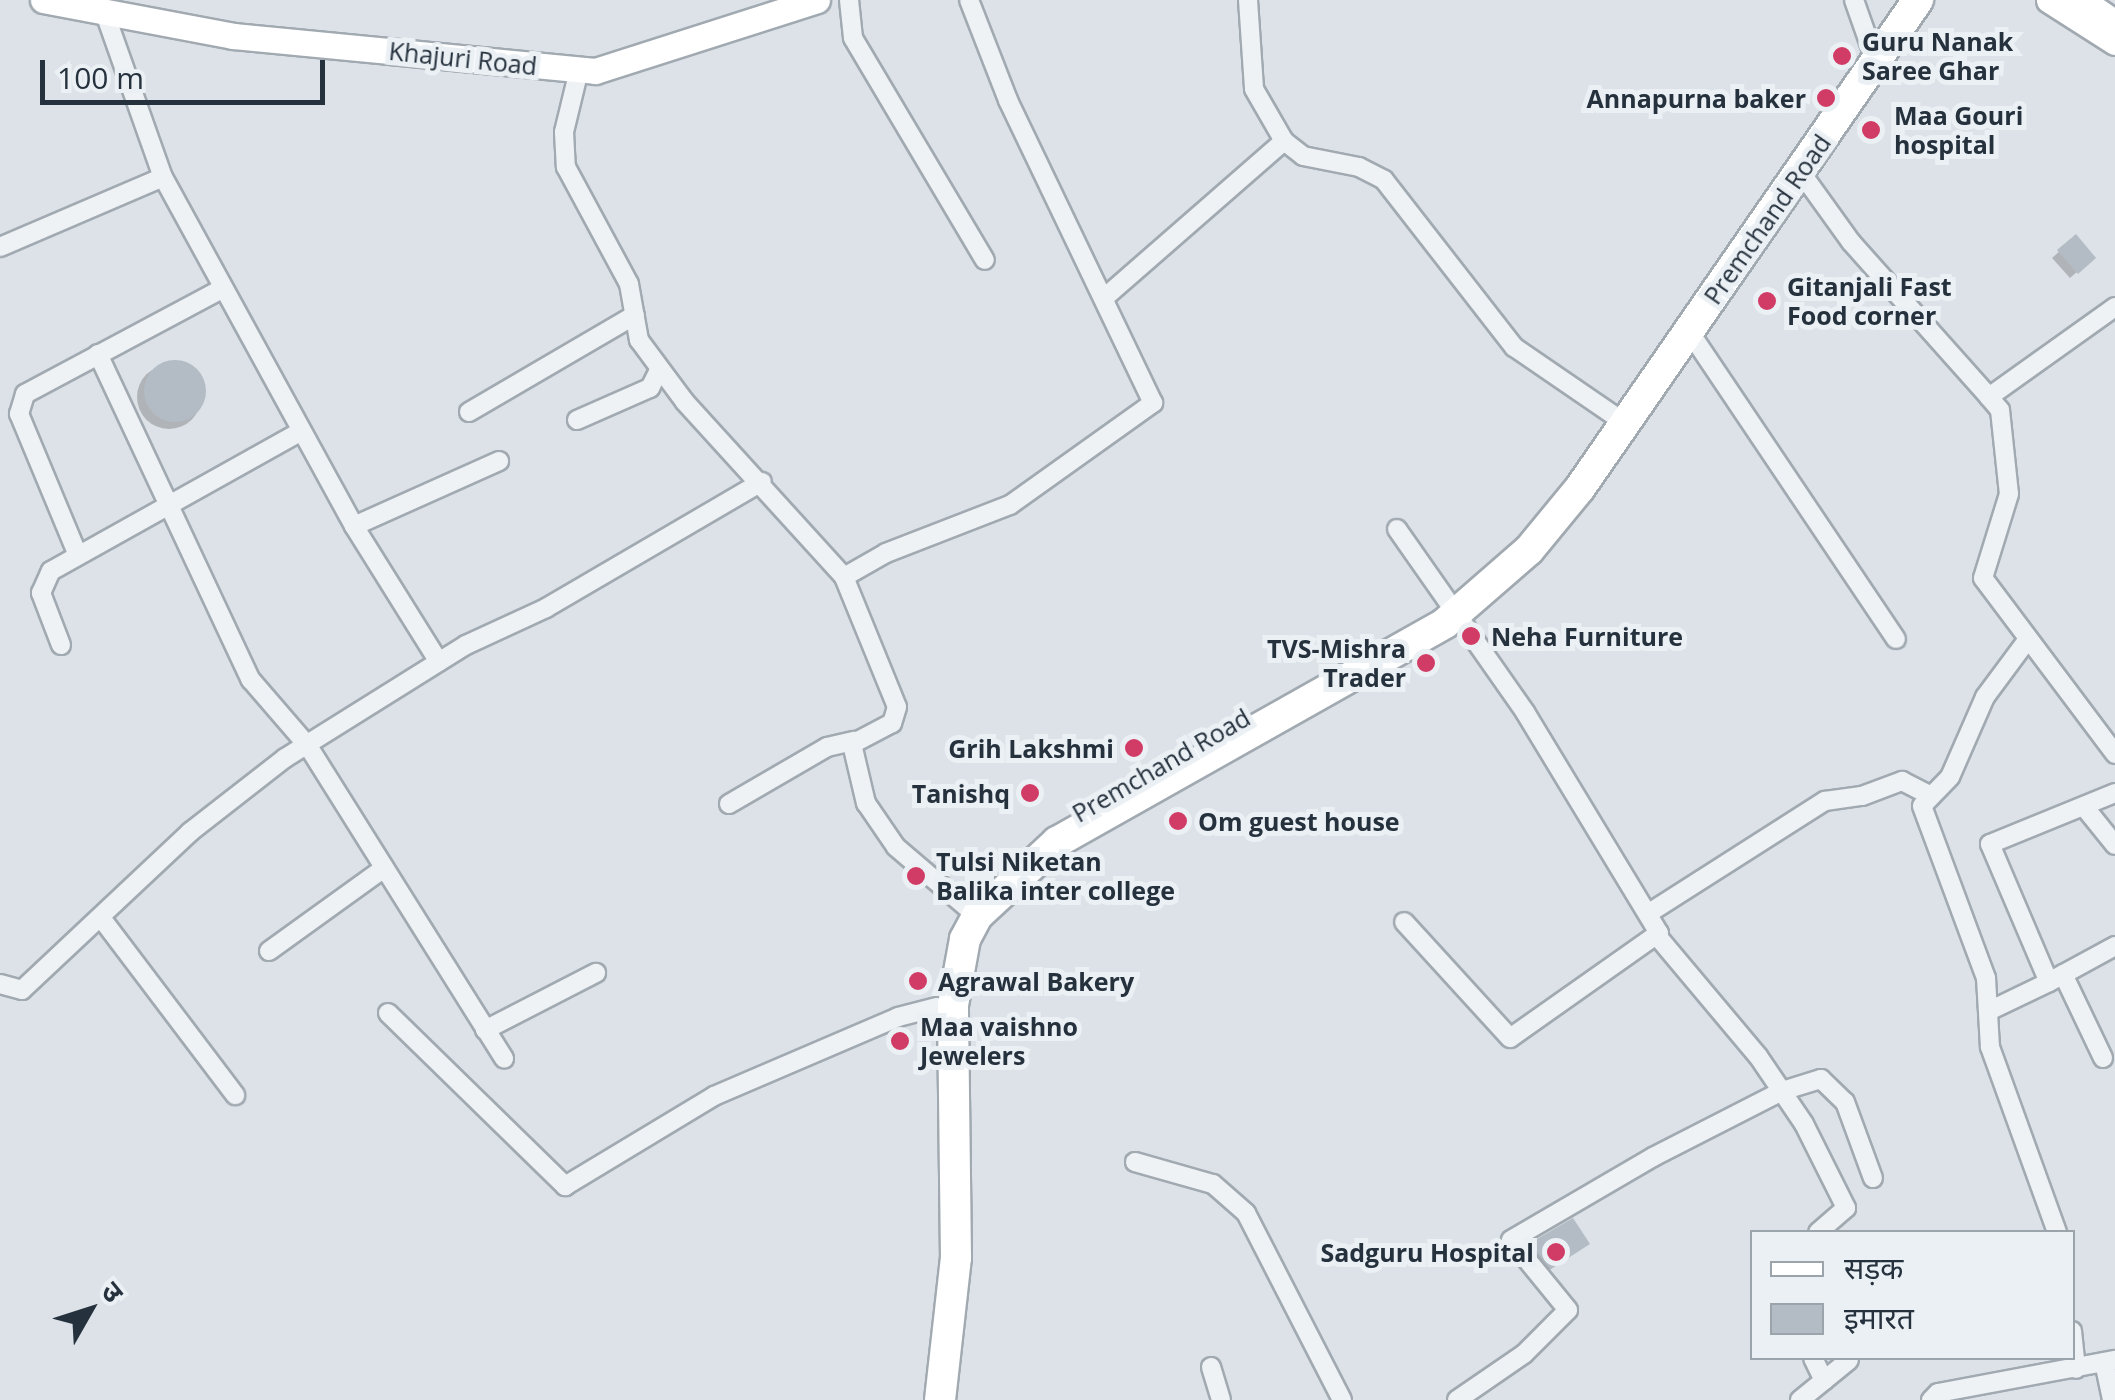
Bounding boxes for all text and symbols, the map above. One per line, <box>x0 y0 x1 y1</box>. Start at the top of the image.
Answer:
place label: Guru Nanak Saree Ghar <box>1862 27 2013 86</box>
street label: Khajuri Road <box>387 35 539 81</box>
scale bar <box>45 40 330 102</box>
marker: Guru Nanak Saree Ghar <box>1831 45 1853 67</box>
text: 100 m <box>57 57 144 98</box>
place label: Annapurna baker <box>1587 83 1806 113</box>
marker: Annapurna baker <box>1815 87 1837 109</box>
place label: Maa Gouri hospital <box>1894 101 2023 160</box>
marker: Maa Gouri hospital <box>1858 117 1884 143</box>
street label: Premchand Road <box>1697 128 1837 310</box>
place label: Gitanjali Fast Food corner <box>1787 272 1952 331</box>
marker: Gitanjali Fast Food corner <box>1756 290 1778 312</box>
place label: Neha Furniture <box>1491 621 1683 651</box>
marker: Neha Furniture <box>1460 625 1482 647</box>
place label: TVS-Mishra Trader <box>1267 634 1406 693</box>
marker: TVS-Mishra Trader <box>1415 652 1437 674</box>
street label: Premchand Road <box>1067 702 1255 828</box>
place label: Grih Lakshmi <box>948 733 1114 763</box>
marker: Grih Lakshmi <box>1123 737 1145 759</box>
place label: Tanishq <box>912 778 1010 808</box>
marker: Tanishq <box>1019 782 1041 804</box>
place label: Om guest house <box>1198 806 1400 836</box>
marker: Om guest house <box>1167 810 1189 832</box>
place label: Tulsi Niketan Balika inter college <box>936 847 1175 906</box>
marker: Tulsi Niketan Balika inter college <box>905 865 927 887</box>
place label: Agrawal Bakery <box>938 966 1134 996</box>
marker: Agrawal Bakery <box>907 970 929 992</box>
place label: Maa vaishno Jewelers <box>920 1012 1078 1071</box>
marker: Maa vaishno Jewelers <box>889 1030 911 1052</box>
legend <box>1750 1230 2075 1360</box>
place label: Sadguru Hospital <box>1320 1237 1534 1267</box>
marker: Sadguru Hospital <box>1543 1239 1569 1265</box>
text: सड़क <box>1844 1247 1903 1288</box>
north arrow <box>40 1260 140 1360</box>
text: उ <box>93 1273 133 1309</box>
text: इमारत <box>1844 1297 1914 1338</box>

